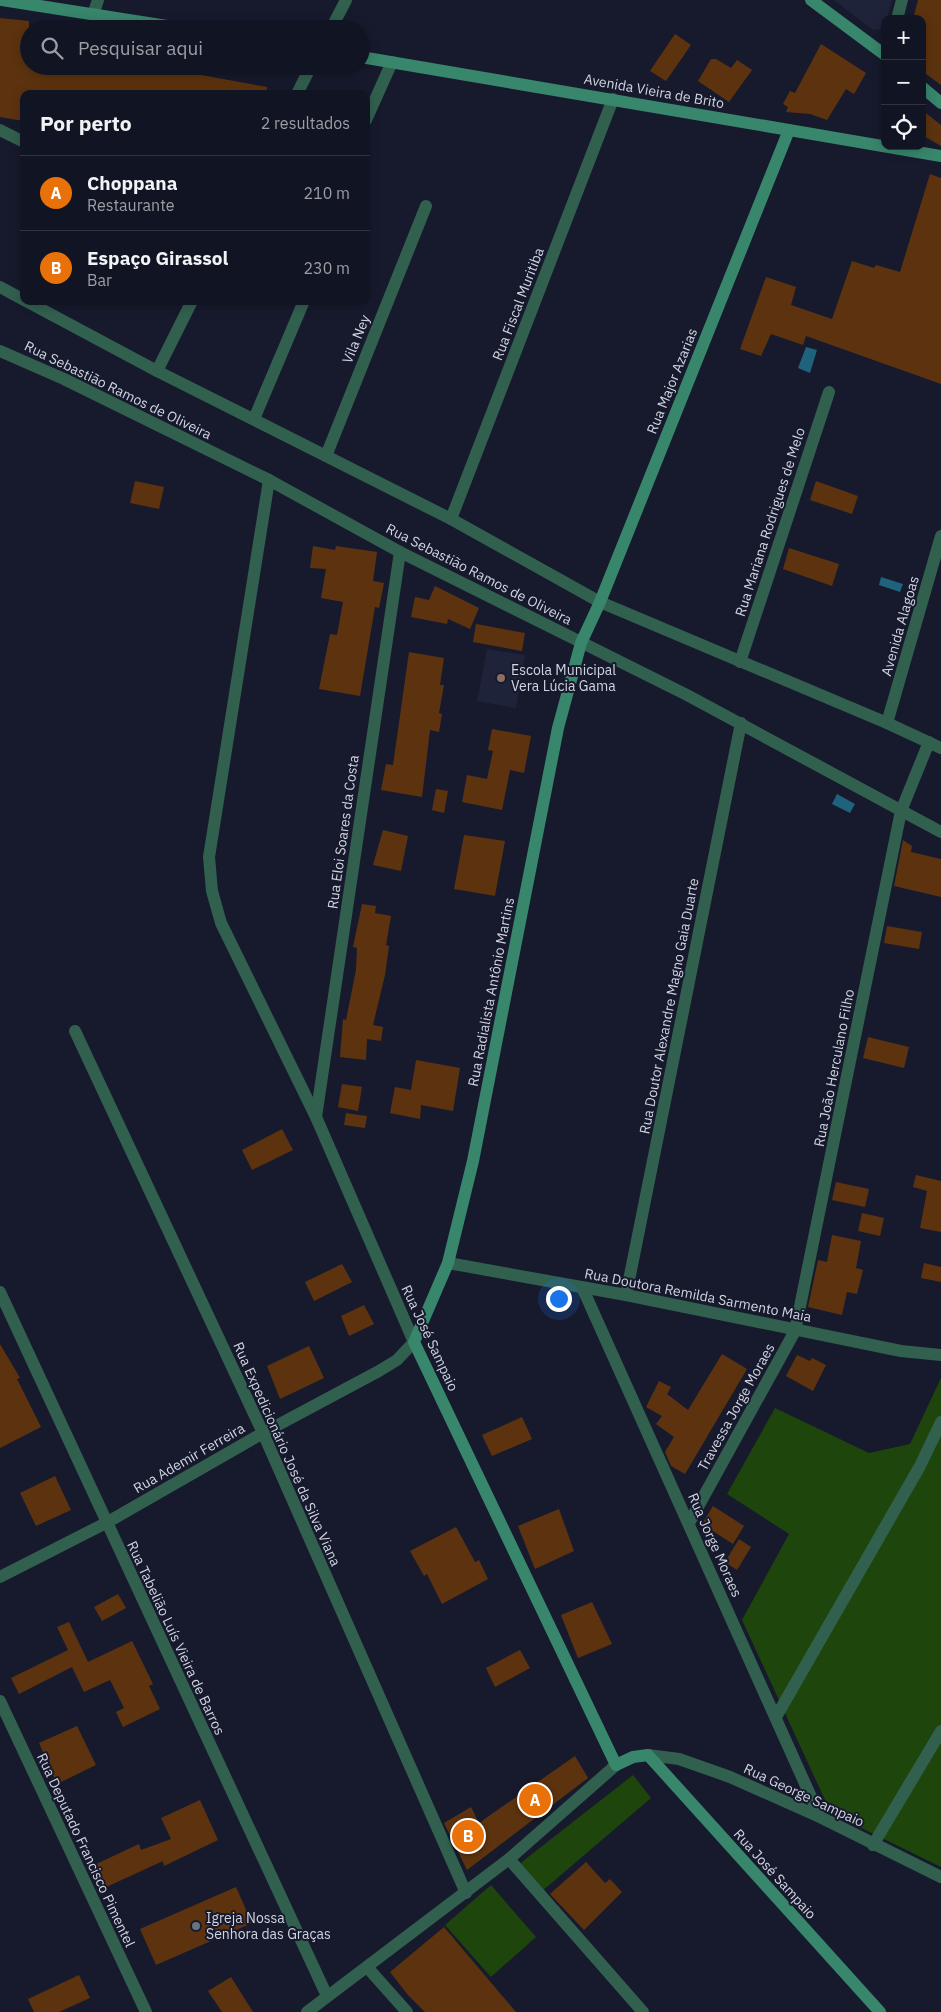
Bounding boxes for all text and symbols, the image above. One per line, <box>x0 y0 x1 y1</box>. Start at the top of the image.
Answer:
map controls <box>881 15 926 150</box>
button: + <box>881 15 926 60</box>
search box <box>20 20 370 75</box>
icon: search <box>38 34 66 62</box>
text: Pesquisar aqui <box>78 36 203 60</box>
button: − <box>881 60 926 105</box>
street label: Avenida Vieira de Brito <box>582 70 726 112</box>
button: locate <box>881 105 926 150</box>
text: Por perto <box>40 109 132 137</box>
text: 2 resultados <box>261 113 350 133</box>
text: Choppana <box>87 171 177 195</box>
text: A <box>51 183 61 203</box>
text: 210 m <box>303 183 350 203</box>
text: Restaurante <box>87 195 175 215</box>
street label: Rua Fiscal Muritiba <box>488 245 548 363</box>
text: Espaço Girassol <box>87 246 228 270</box>
text: B <box>51 258 61 278</box>
text: 230 m <box>303 258 350 278</box>
text: Bar <box>87 270 112 290</box>
street label: Vila Ney <box>338 312 374 366</box>
street label: Rua Major Azarias <box>643 325 701 436</box>
street label: Rua Sebastião Ramos de Oliveira <box>21 337 215 444</box>
street label: Rua Mariana Rodrigues de Melo <box>731 425 809 619</box>
street label: Rua Sebastião Ramos de Oliveira <box>383 519 575 629</box>
street label: Avenida Alagoas <box>877 574 923 678</box>
place label: Escola Municipal Vera Lúcia Gama <box>511 661 616 695</box>
marker: Escola Municipal Vera Lúcia Gama <box>495 672 507 684</box>
street label: Rua Eloi Soares da Costa <box>323 753 363 910</box>
street label: Rua Doutor Alexandre Magno Gaia Duarte <box>635 876 703 1136</box>
street label: Rua Radialista Antônio Martins <box>464 896 518 1088</box>
street label: Rua João Herculano Filho <box>810 987 858 1148</box>
street label: Rua Doutora Remilda Sarmento Maia <box>583 1264 813 1326</box>
street label: Rua José Sampaio <box>397 1282 463 1394</box>
your location <box>546 1286 572 1312</box>
street label: Rua Expedicionário José da Silva Viana <box>229 1339 345 1569</box>
street label: Travessa Jorge Moraes <box>693 1340 779 1474</box>
street label: Rua Ademir Ferreira <box>130 1419 248 1497</box>
street label: Rua Jorge Moraes <box>684 1490 746 1600</box>
street label: Rua Tabelião Luís Vieira de Barros <box>123 1538 229 1738</box>
street label: Rua Deputado Francisco Pimentel <box>33 1750 139 1950</box>
street label: Rua George Sampaio <box>741 1759 867 1831</box>
pin: A <box>519 1781 551 1819</box>
pin: B <box>452 1817 484 1855</box>
street label: Rua José Sampaio <box>730 1825 820 1923</box>
place label: Igreja Nossa Senhora das Graças <box>206 1909 331 1943</box>
marker: Igreja Nossa Senhora das Graças <box>190 1920 202 1932</box>

